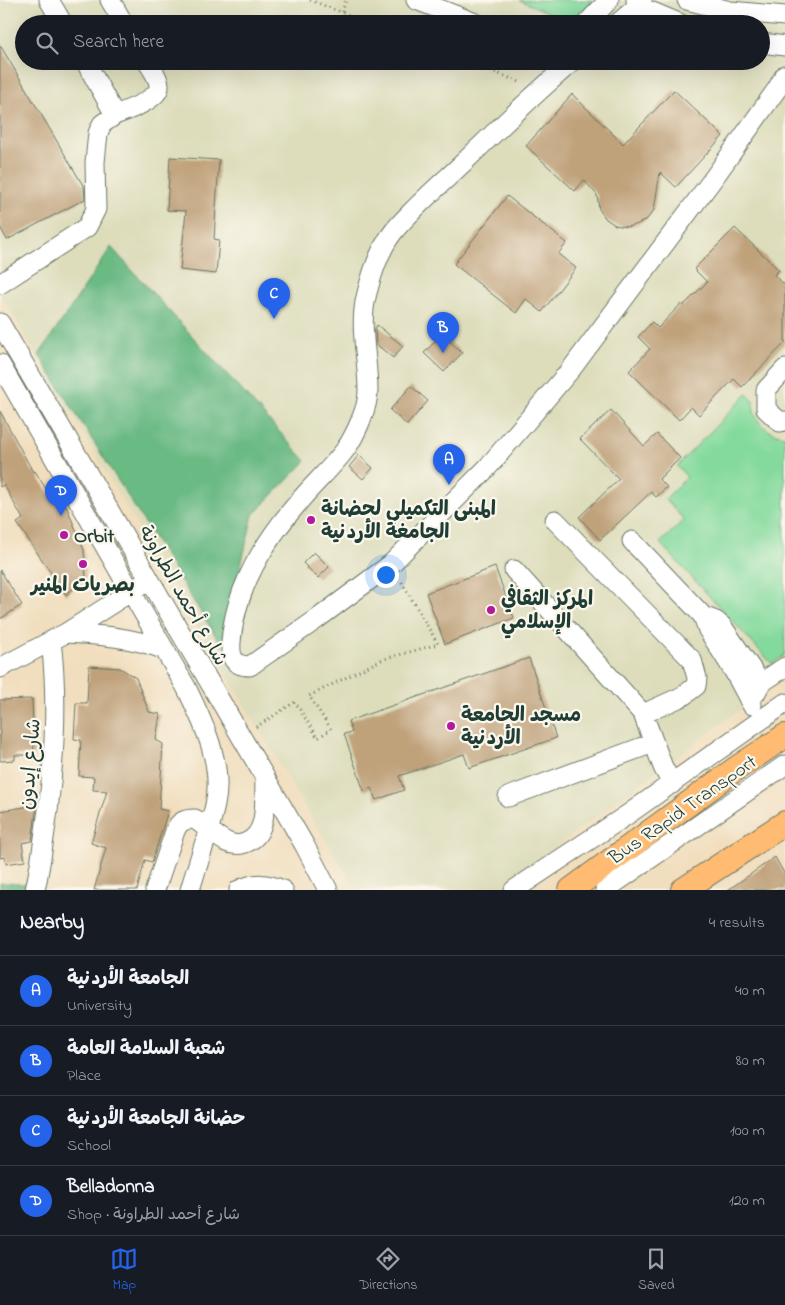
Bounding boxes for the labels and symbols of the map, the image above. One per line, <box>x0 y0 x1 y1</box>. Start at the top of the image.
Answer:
pin: C <box>258 278 290 319</box>
pin: B <box>427 312 459 353</box>
pin: A <box>433 444 465 485</box>
pin: D <box>45 475 77 516</box>
place label: المبنى التكميلي لحضانة الجامغة الأردنية <box>321 496 496 548</box>
marker: المبنى التكميلي لحضانة الجامغة الأردنية <box>305 514 317 526</box>
street label: شارع أحمد الطراونة <box>130 521 234 672</box>
place label: Orbit <box>74 523 114 552</box>
marker: Orbit <box>58 529 70 541</box>
marker: بصريات المنير <box>77 558 89 570</box>
your location <box>373 562 399 588</box>
place label: بصريات المنير <box>29 572 135 601</box>
place label: المركز الثقافي الإسلامي <box>501 584 593 639</box>
marker: المركز الثقافي الإسلامي <box>485 604 497 616</box>
place label: مسجد الجامعة الأردنية <box>461 702 581 754</box>
street label: شارع إيدون <box>13 717 50 811</box>
marker: مسجد الجامعة الأردنية <box>445 720 457 732</box>
street label: Bus Rapid Transport <box>602 749 764 874</box>

